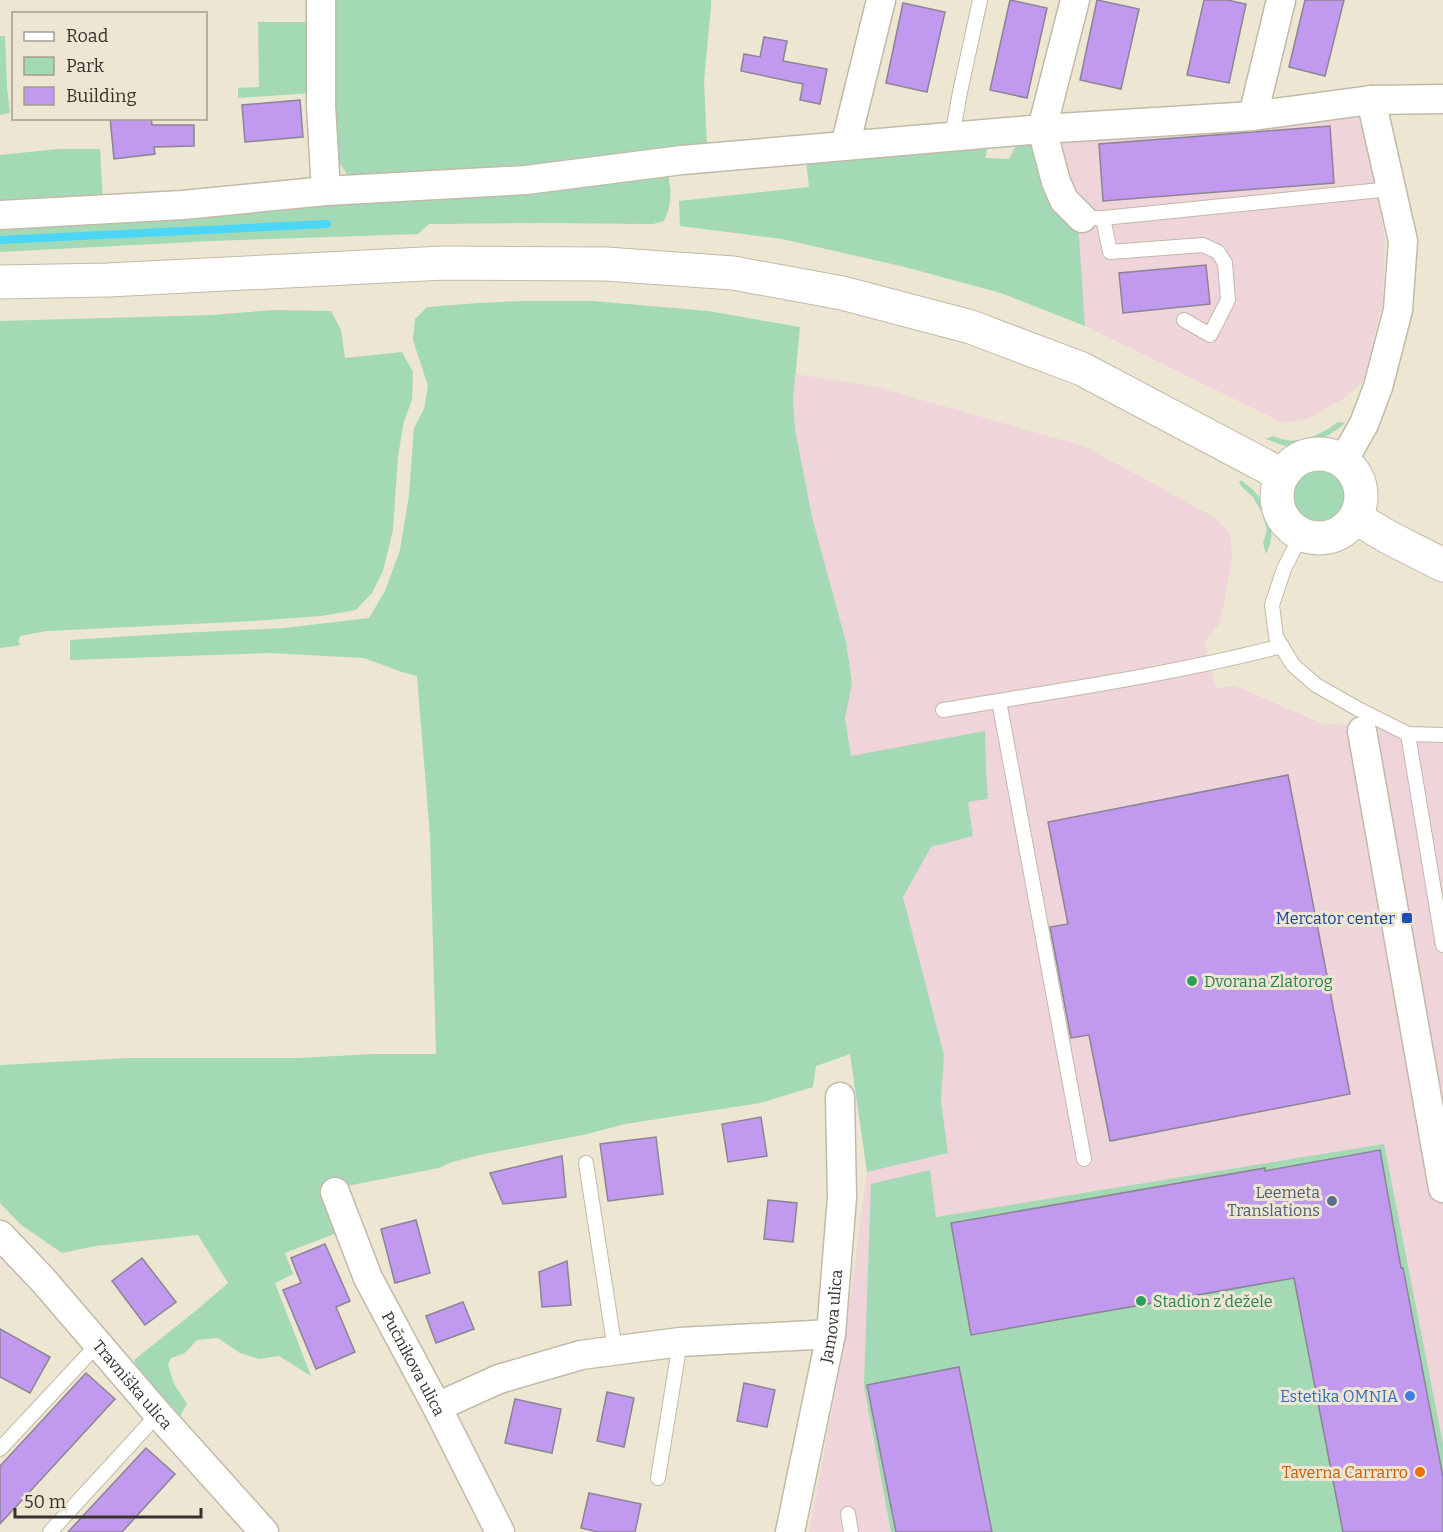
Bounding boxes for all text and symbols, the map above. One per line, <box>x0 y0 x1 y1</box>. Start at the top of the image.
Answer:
legend <box>12 12 207 120</box>
text: Road <box>66 25 109 47</box>
text: Park <box>66 55 105 77</box>
text: Building <box>66 85 137 107</box>
place label: Mercator center <box>1276 909 1395 928</box>
marker: Mercator center <box>1400 911 1414 925</box>
place label: Dvorana Zlatorog <box>1204 972 1333 991</box>
marker: Dvorana Zlatorog <box>1185 974 1199 988</box>
place label: Leemeta Translations <box>1227 1183 1320 1220</box>
marker: Leemeta Translations <box>1325 1194 1339 1208</box>
street label: Jamova ulica <box>816 1268 846 1366</box>
place label: Stadion z'dežele <box>1153 1292 1273 1311</box>
marker: Stadion z'dežele <box>1134 1294 1148 1308</box>
street label: Pučnikova ulica <box>378 1308 449 1419</box>
street label: Travniška ulica <box>89 1336 176 1433</box>
place label: Estetika OMNIA <box>1280 1387 1399 1406</box>
marker: Estetika OMNIA <box>1403 1389 1417 1403</box>
place label: Taverna Carrarro <box>1282 1463 1408 1482</box>
marker: Taverna Carrarro <box>1413 1465 1427 1479</box>
scale bar <box>15 1481 201 1519</box>
text: 50 m <box>24 1491 66 1513</box>

